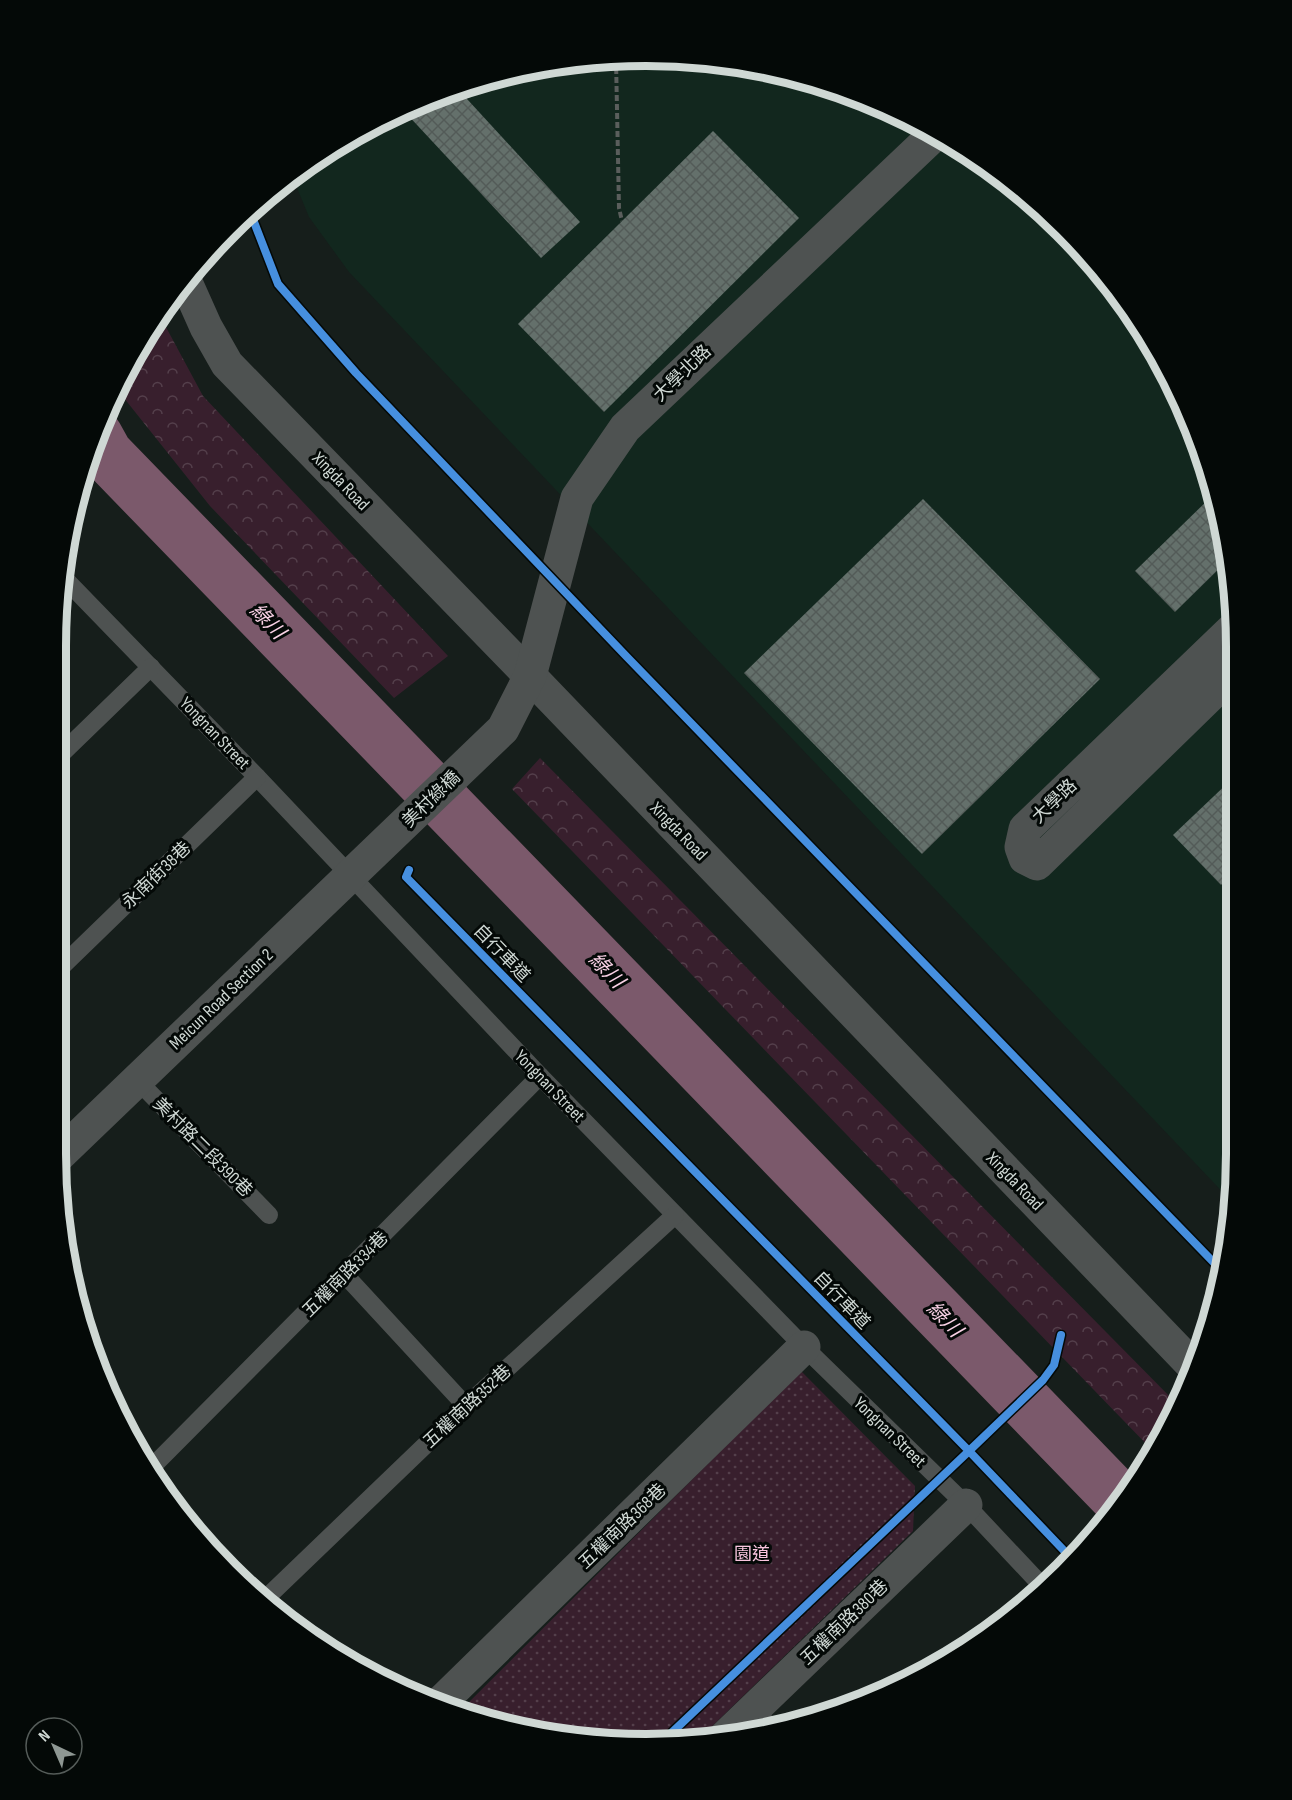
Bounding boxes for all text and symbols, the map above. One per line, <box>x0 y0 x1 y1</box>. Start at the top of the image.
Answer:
street label: 大學北路 <box>649 341 716 406</box>
street label: Xingda Road <box>307 447 374 515</box>
water label: 綠川 <box>245 599 291 646</box>
street label: Yongnan Street <box>175 693 255 774</box>
street label: 美村綠橋 <box>398 767 465 832</box>
street label: 大學路 <box>1028 775 1081 828</box>
street label: Xingda Road <box>645 797 712 865</box>
street label: 永南街38巷 <box>118 837 195 913</box>
street label: 自行車道 <box>469 920 534 987</box>
street label: Meicun Road Section 2 <box>165 945 277 1054</box>
water label: 綠川 <box>584 948 630 995</box>
street label: Yongnan Street <box>510 1046 590 1127</box>
street label: 美村路二段390巷 <box>149 1093 257 1201</box>
street label: Xingda Road <box>981 1147 1048 1215</box>
street label: 五權南路334巷 <box>298 1227 393 1322</box>
street label: 自行車道 <box>809 1267 874 1334</box>
water label: 綠川 <box>922 1297 968 1344</box>
street label: 五權南路352巷 <box>419 1360 516 1452</box>
street label: Yongnan Street <box>849 1393 930 1472</box>
street label: 五權南路368巷 <box>574 1479 670 1573</box>
park label: 園道 <box>734 1544 770 1565</box>
street label: 五權南路380巷 <box>796 1575 892 1669</box>
north arrow <box>24 1716 84 1776</box>
text: N <box>35 1726 54 1746</box>

